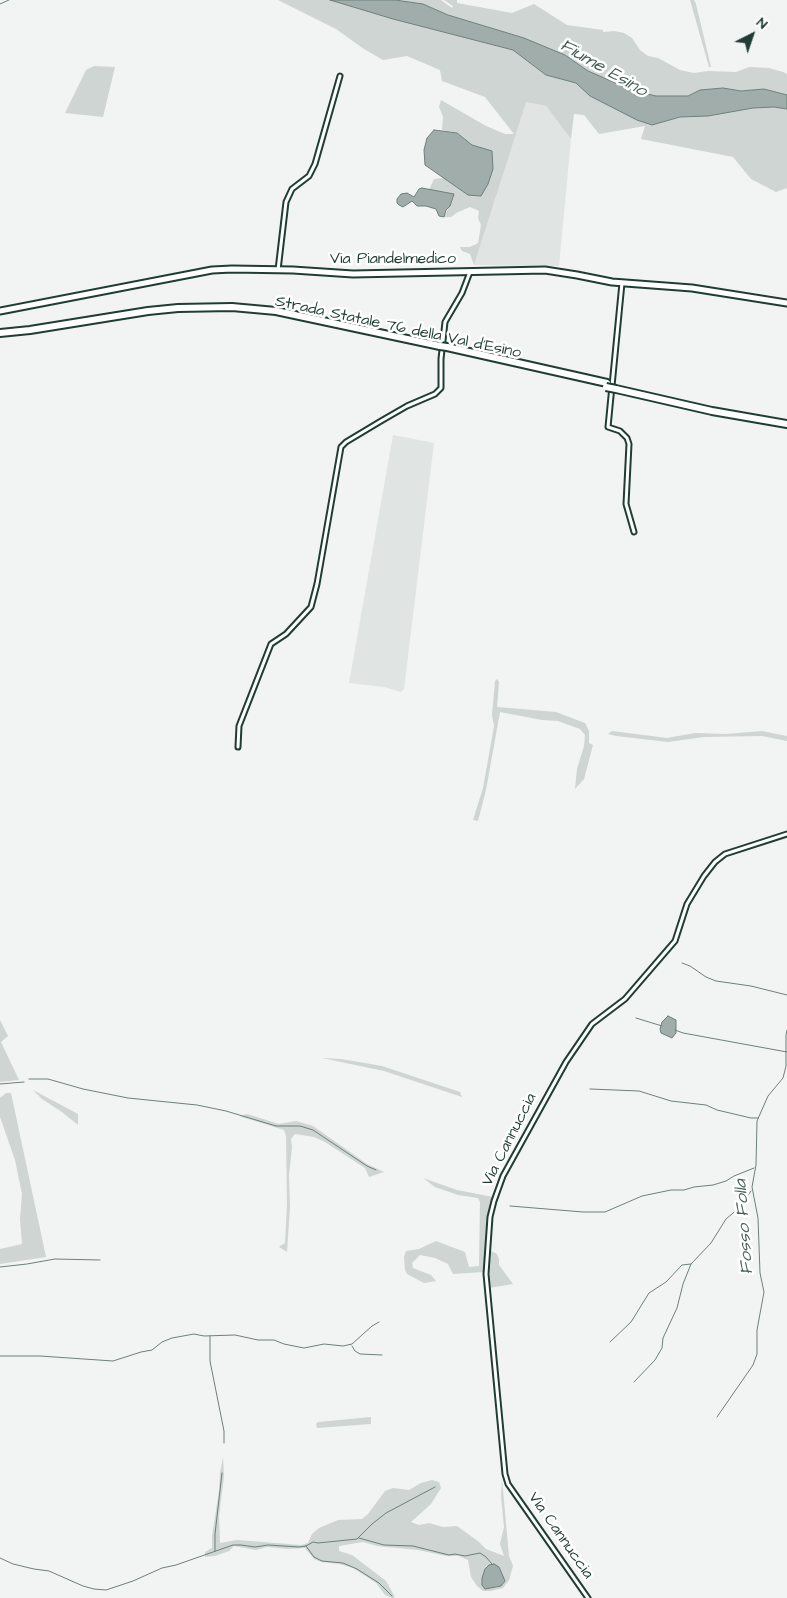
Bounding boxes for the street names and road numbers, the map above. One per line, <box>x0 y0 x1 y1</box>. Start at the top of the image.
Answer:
street label: Via Piandelmedico <box>330 250 456 270</box>
street label: Strada Statale 76 della Val d'Esino <box>273 293 523 363</box>
street label: Via Cannuccia <box>478 1090 542 1190</box>
street label: Via Cannuccia <box>523 1489 597 1583</box>

